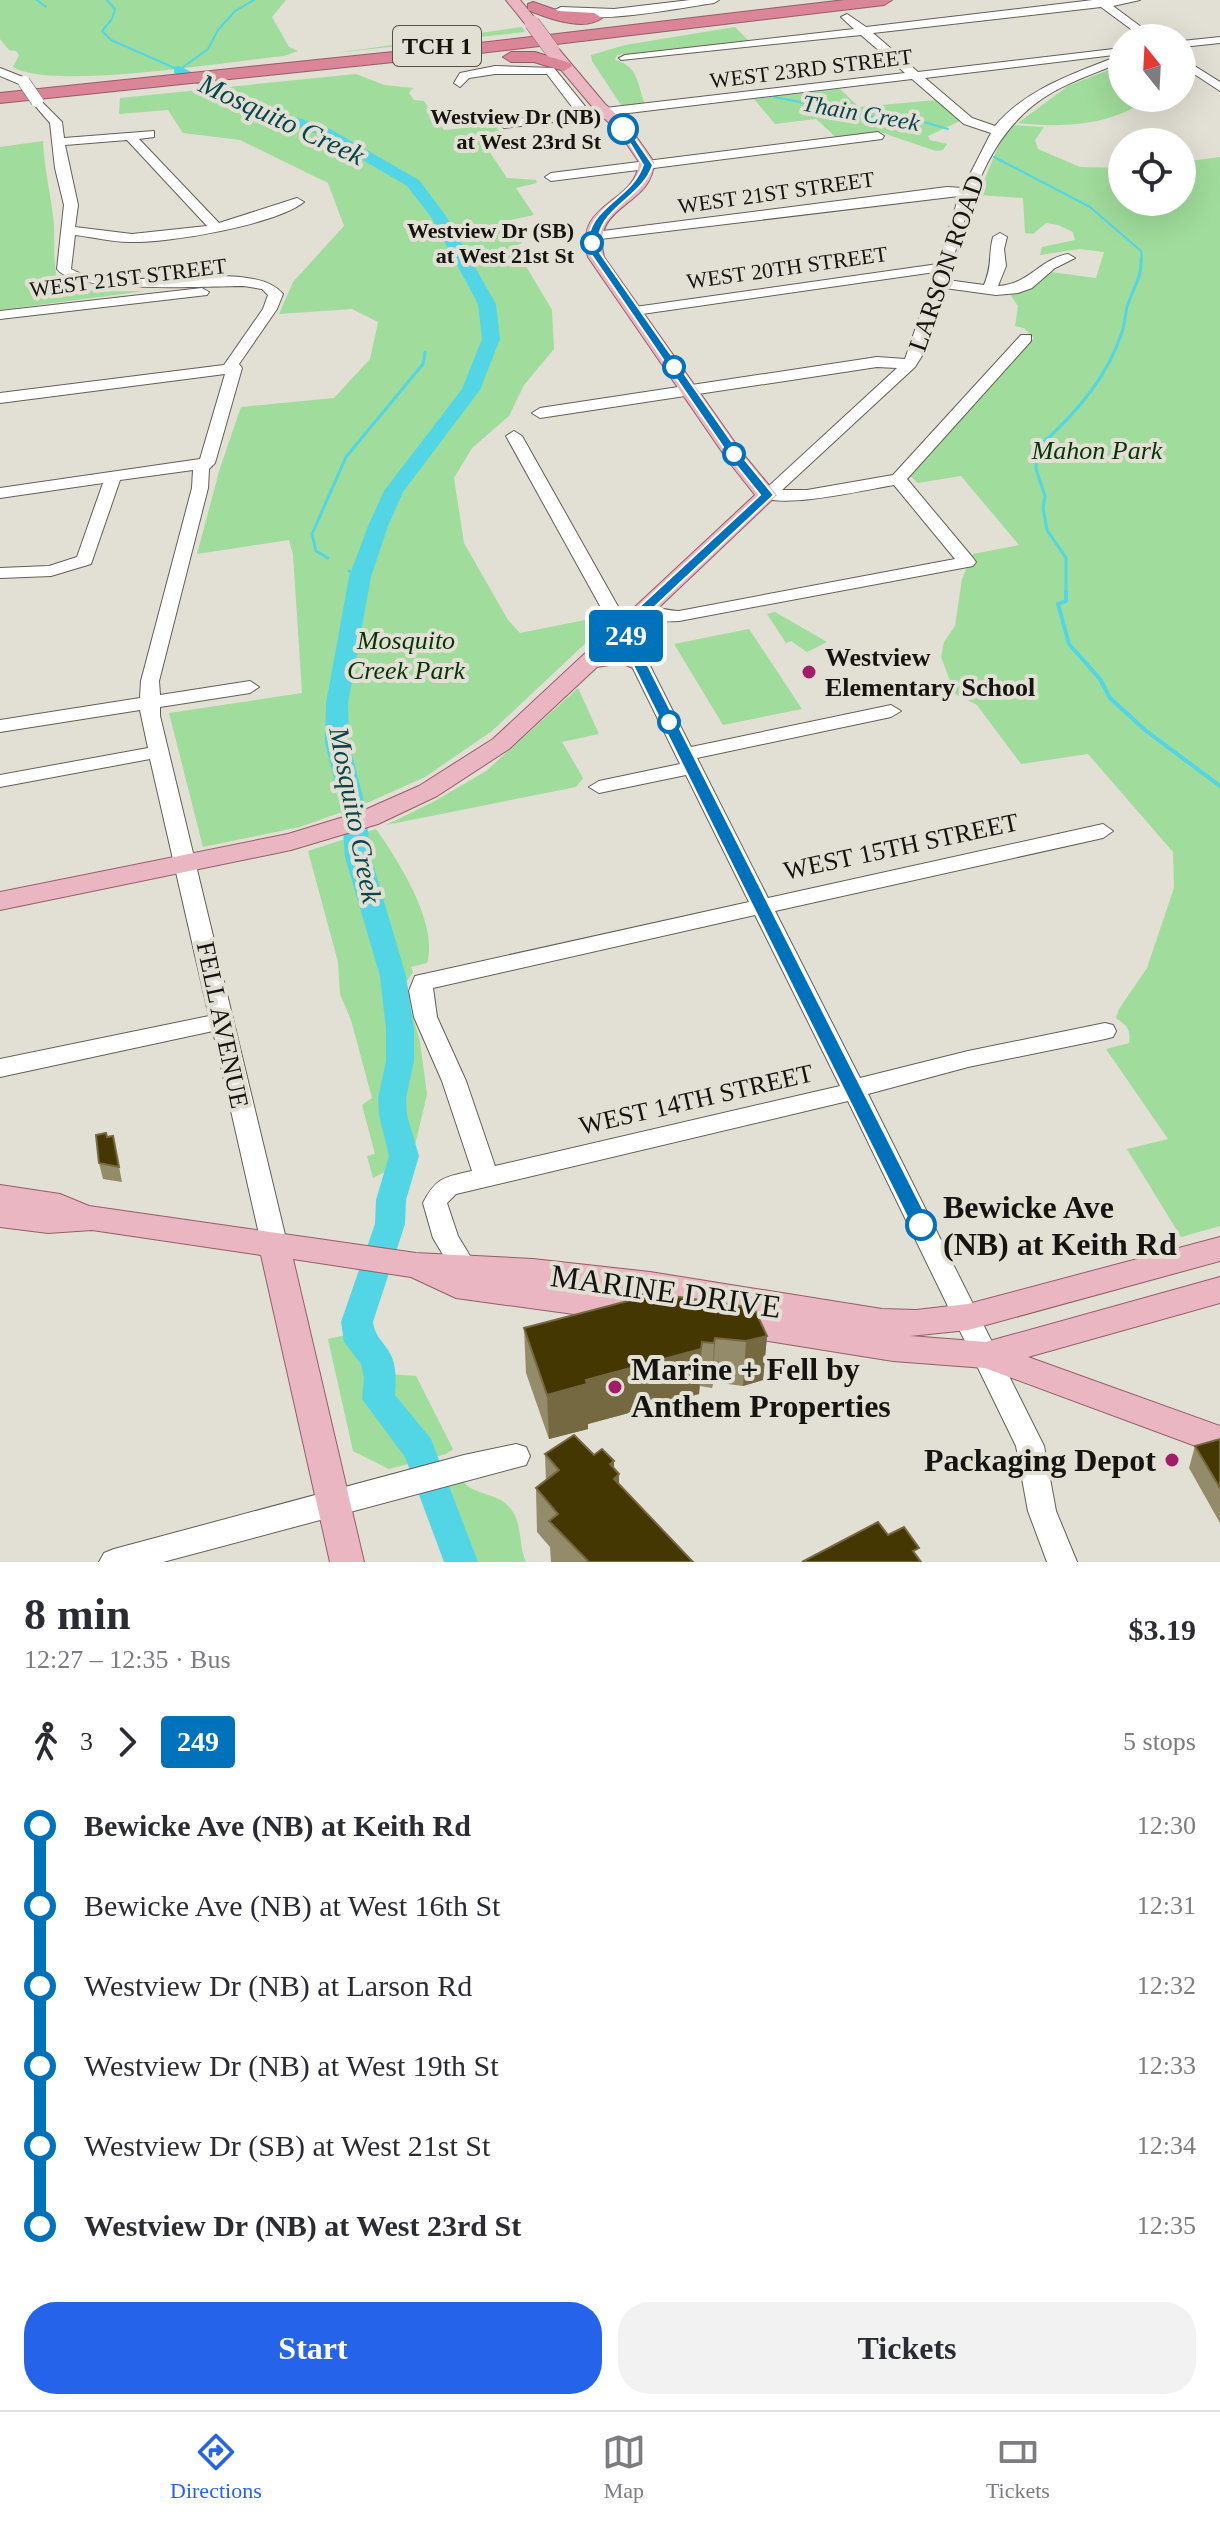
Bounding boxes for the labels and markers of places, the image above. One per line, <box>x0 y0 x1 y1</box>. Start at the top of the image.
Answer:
place label: Westview Dr (NB) at West 23rd St <box>430 104 602 154</box>
marker: Westview Dr (NB) at West 23rd St <box>608 114 638 144</box>
place label: Westview Dr (SB) at West 21st St <box>407 218 575 268</box>
marker: Westview Dr (SB) at West 21st St <box>581 232 603 254</box>
unlabelled marker <box>663 356 685 378</box>
unlabelled marker <box>723 443 745 465</box>
place label: Westview Elementary School <box>825 643 1035 702</box>
marker: Westview Elementary School <box>800 663 818 681</box>
unlabelled marker <box>658 711 680 733</box>
place label: Bewicke Ave (NB) at Keith Rd <box>943 1189 1177 1262</box>
marker: Bewicke Ave (NB) at Keith Rd <box>906 1210 936 1240</box>
place label: Marine + Fell by Anthem Properties <box>631 1351 891 1424</box>
marker: Marine + Fell by Anthem Properties <box>606 1378 624 1396</box>
place label: Packaging Depot <box>924 1442 1156 1478</box>
marker: Packaging Depot <box>1163 1451 1181 1469</box>

